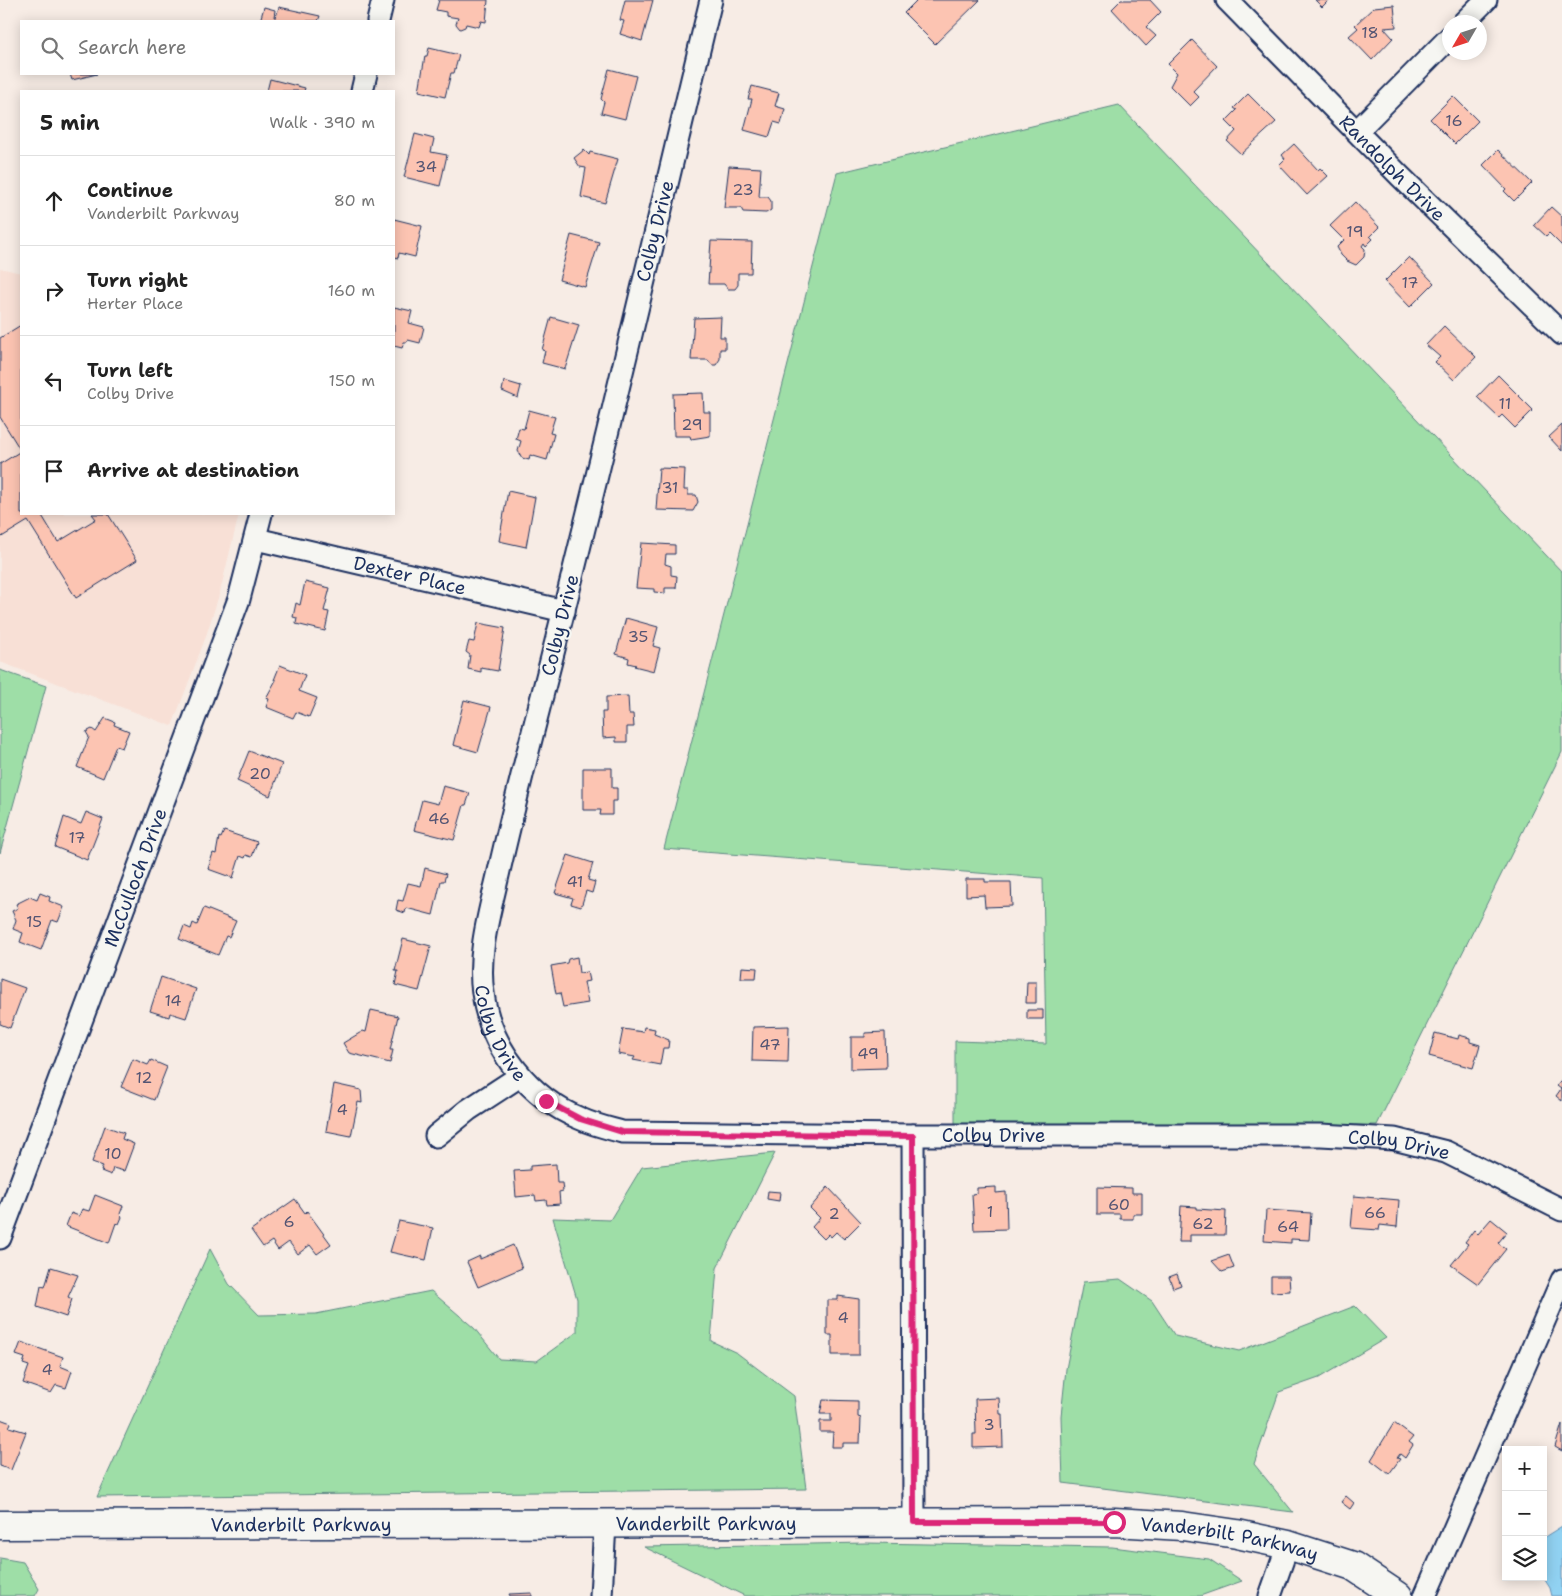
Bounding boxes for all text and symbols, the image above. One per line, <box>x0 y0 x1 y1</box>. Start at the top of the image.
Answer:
north arrow <box>1442 15 1487 60</box>
search box <box>20 20 395 75</box>
house number: 18 <box>1361 22 1379 43</box>
icon: search <box>38 34 66 62</box>
text: Search here <box>78 35 187 60</box>
text: 5 min <box>40 109 100 137</box>
street label: Randolph Drive <box>1334 109 1451 227</box>
house number: 16 <box>1445 110 1463 131</box>
text: Walk · 390 m <box>269 112 375 133</box>
house number: 34 <box>415 156 437 177</box>
text: Continue <box>87 178 173 203</box>
street label: Colby Drive <box>630 178 680 284</box>
house number: 23 <box>732 179 754 200</box>
icon: ahead <box>40 187 68 215</box>
text: 80 m <box>334 190 375 211</box>
text: Vanderbilt Parkway <box>87 203 239 224</box>
house number: 19 <box>1346 221 1364 242</box>
text: Turn right <box>87 268 188 293</box>
house number: 17 <box>1401 272 1419 293</box>
icon: right <box>40 277 68 305</box>
text: 160 m <box>328 280 375 301</box>
text: Herter Place <box>87 293 183 314</box>
text: Turn left <box>87 358 173 383</box>
icon: left <box>40 367 68 395</box>
text: 150 m <box>328 370 375 391</box>
text: Colby Drive <box>87 383 174 404</box>
house number: 11 <box>1499 393 1511 414</box>
house number: 29 <box>681 414 703 435</box>
icon: arrive <box>40 457 68 485</box>
text: Arrive at destination <box>87 458 299 483</box>
house number: 31 <box>661 477 679 498</box>
street label: Dexter Place <box>351 550 469 600</box>
street label: Colby Drive <box>535 572 585 678</box>
house number: 35 <box>628 626 648 647</box>
house number: 20 <box>249 763 271 784</box>
street label: McCulloch Drive <box>98 804 172 950</box>
house number: 46 <box>428 808 450 829</box>
house number: 17 <box>68 827 86 848</box>
house number: 41 <box>566 871 584 892</box>
house number: 15 <box>26 911 42 932</box>
street label: Colby Drive <box>470 983 533 1086</box>
house number: 14 <box>164 990 182 1011</box>
house number: 47 <box>759 1034 781 1055</box>
house number: 49 <box>857 1043 879 1064</box>
house number: 12 <box>135 1067 153 1088</box>
route end <box>535 1090 558 1113</box>
house number: 4 <box>336 1099 348 1120</box>
street label: Colby Drive <box>942 1123 1046 1148</box>
street label: Colby Drive <box>1347 1124 1453 1165</box>
house number: 10 <box>104 1143 122 1164</box>
house number: 60 <box>1108 1194 1130 1215</box>
house number: 1 <box>987 1201 993 1222</box>
house number: 66 <box>1364 1202 1386 1223</box>
house number: 2 <box>828 1203 840 1224</box>
house number: 6 <box>283 1211 295 1232</box>
house number: 62 <box>1192 1213 1214 1234</box>
house number: 64 <box>1277 1216 1299 1237</box>
house number: 4 <box>837 1307 849 1328</box>
house number: 4 <box>41 1359 53 1380</box>
house number: 3 <box>983 1414 995 1435</box>
map controls <box>1502 1446 1547 1581</box>
button: + <box>1502 1446 1547 1491</box>
button: − <box>1502 1491 1547 1536</box>
street label: Vanderbilt Parkway <box>615 1510 797 1536</box>
street label: Vanderbilt Parkway <box>210 1511 392 1537</box>
route start <box>1103 1511 1126 1534</box>
street label: Vanderbilt Parkway <box>1140 1511 1322 1567</box>
button: layers <box>1502 1536 1547 1581</box>

